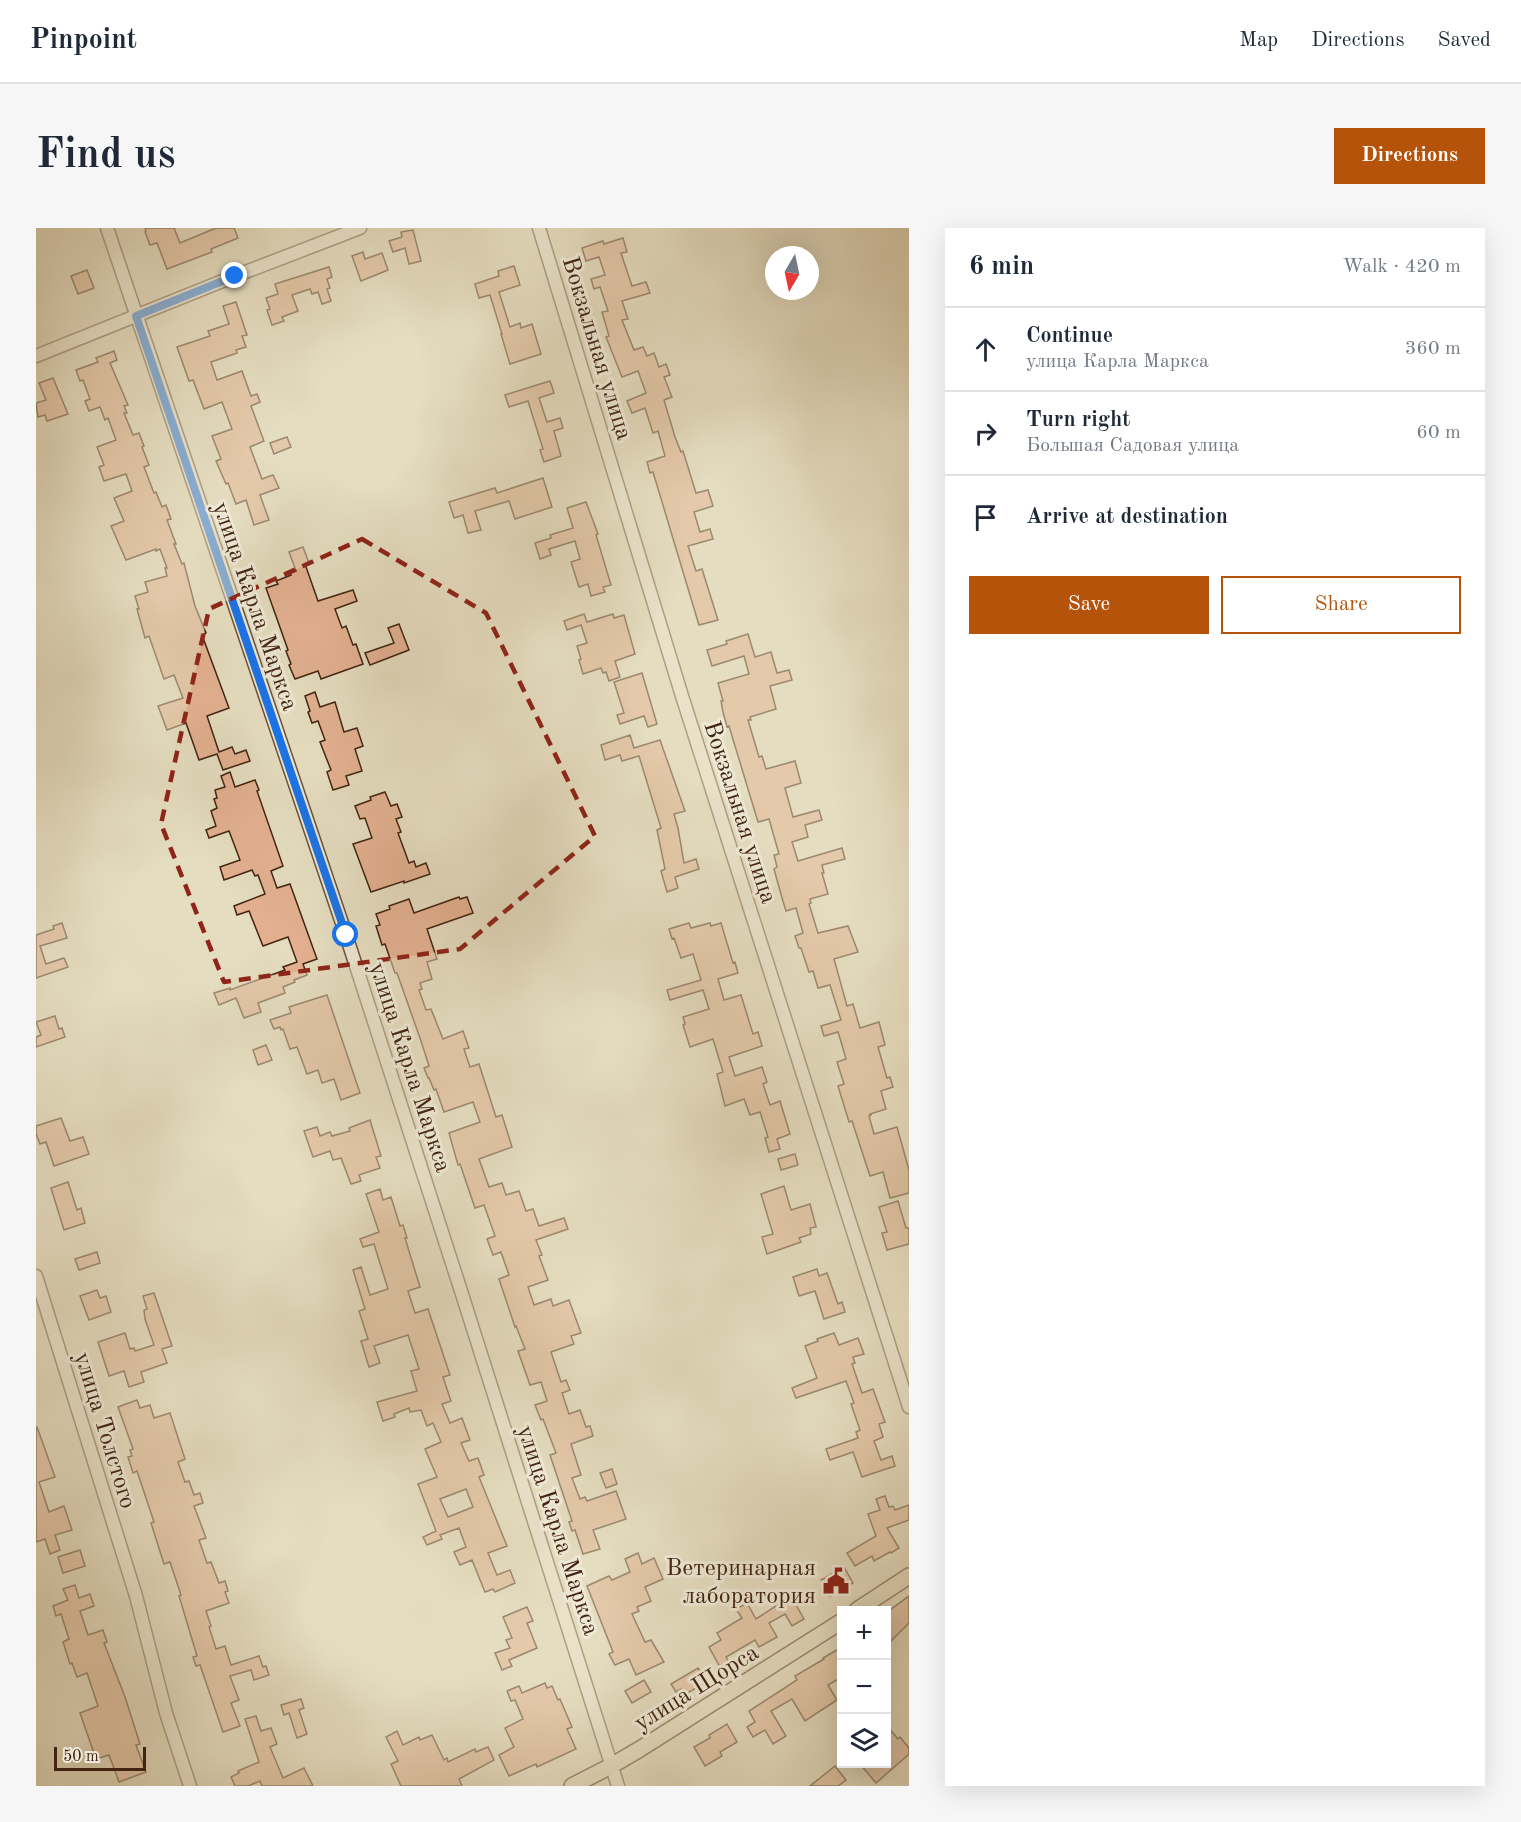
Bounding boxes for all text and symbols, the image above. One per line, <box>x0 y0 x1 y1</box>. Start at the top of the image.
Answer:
text: Pinpoint <box>30 27 137 55</box>
text: Map <box>1239 30 1278 51</box>
text: Directions <box>1311 30 1405 51</box>
text: Saved <box>1438 30 1491 51</box>
button: Directions <box>1334 128 1485 184</box>
text: Find us <box>36 135 175 177</box>
north arrow <box>765 246 819 300</box>
street label: Вокзальная улица <box>557 254 635 443</box>
text: 6 min <box>969 254 1034 280</box>
text: Walk · 420 m <box>1342 257 1461 277</box>
route end <box>221 262 247 288</box>
text: Continue <box>1026 325 1113 347</box>
icon: ahead <box>969 333 1002 366</box>
text: 360 m <box>1405 339 1461 359</box>
text: улица Карла Маркса <box>1026 352 1209 372</box>
text: Turn right <box>1026 409 1130 431</box>
icon: right <box>969 417 1002 450</box>
text: 60 m <box>1416 423 1461 443</box>
text: Большая Садовая улица <box>1026 436 1239 456</box>
street label: улица Карла Маркса <box>207 499 301 714</box>
icon: arrive <box>969 501 1002 534</box>
text: Arrive at destination <box>1026 506 1228 528</box>
button: Save <box>969 576 1209 634</box>
button: Share <box>1221 576 1461 634</box>
street label: Вокзальная улица <box>698 718 780 907</box>
route start <box>332 921 358 947</box>
street label: улица Карла Маркса <box>364 960 454 1176</box>
street label: улица Толстого <box>69 1349 139 1512</box>
street label: улица Карла Маркса <box>512 1423 602 1639</box>
place label: Ветеринарная лаборатория <box>666 1557 816 1609</box>
public building icon: Ветеринарная лаборатория <box>821 1566 851 1596</box>
map controls <box>837 1606 891 1768</box>
button: + <box>837 1606 891 1660</box>
street label: улица Щорса <box>631 1641 764 1736</box>
button: − <box>837 1660 891 1714</box>
button: layers <box>837 1714 891 1768</box>
scale bar <box>54 1744 146 1772</box>
text: 50 m <box>63 1749 99 1765</box>

